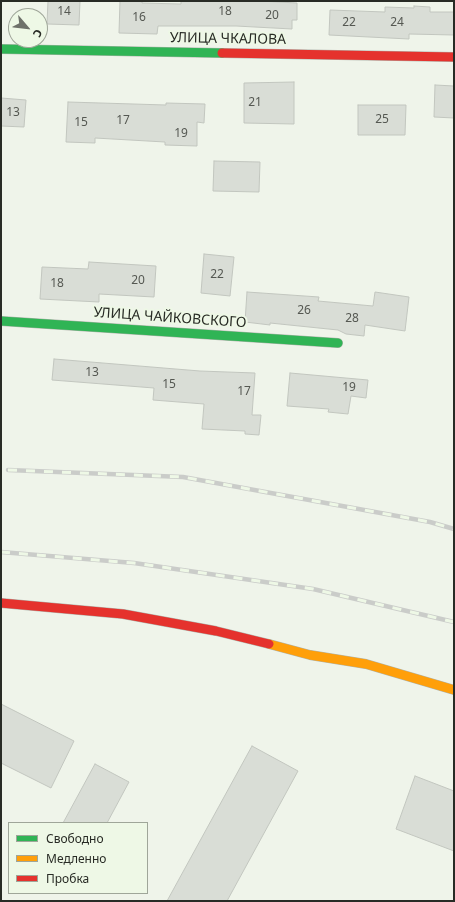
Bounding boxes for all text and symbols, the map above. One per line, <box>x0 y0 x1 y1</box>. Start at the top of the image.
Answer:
house number: 14 <box>57 5 71 19</box>
house number: 18 <box>218 5 232 19</box>
north arrow <box>8 8 48 48</box>
house number: 20 <box>265 9 279 23</box>
house number: 16 <box>132 11 146 25</box>
house number: 22 <box>342 16 356 30</box>
house number: 24 <box>390 16 404 30</box>
text: С <box>30 27 46 40</box>
street label: УЛИЦА ЧКАЛОВА <box>170 30 286 48</box>
house number: 21 <box>248 96 262 110</box>
house number: 13 <box>6 106 20 120</box>
house number: 25 <box>375 113 389 127</box>
house number: 17 <box>116 114 130 128</box>
house number: 15 <box>74 116 88 130</box>
house number: 19 <box>174 127 188 141</box>
house number: 22 <box>210 268 224 282</box>
house number: 20 <box>131 274 145 288</box>
house number: 18 <box>50 277 64 291</box>
street label: УЛИЦА ЧАЙКОВСКОГО <box>93 304 247 332</box>
house number: 26 <box>297 304 311 318</box>
house number: 28 <box>345 312 359 326</box>
house number: 13 <box>85 366 99 380</box>
house number: 15 <box>162 378 176 392</box>
house number: 19 <box>342 381 356 395</box>
house number: 17 <box>237 385 251 399</box>
legend <box>8 822 148 894</box>
text: Свободно <box>46 830 104 847</box>
text: Медленно <box>46 850 106 867</box>
text: Пробка <box>46 870 89 887</box>

